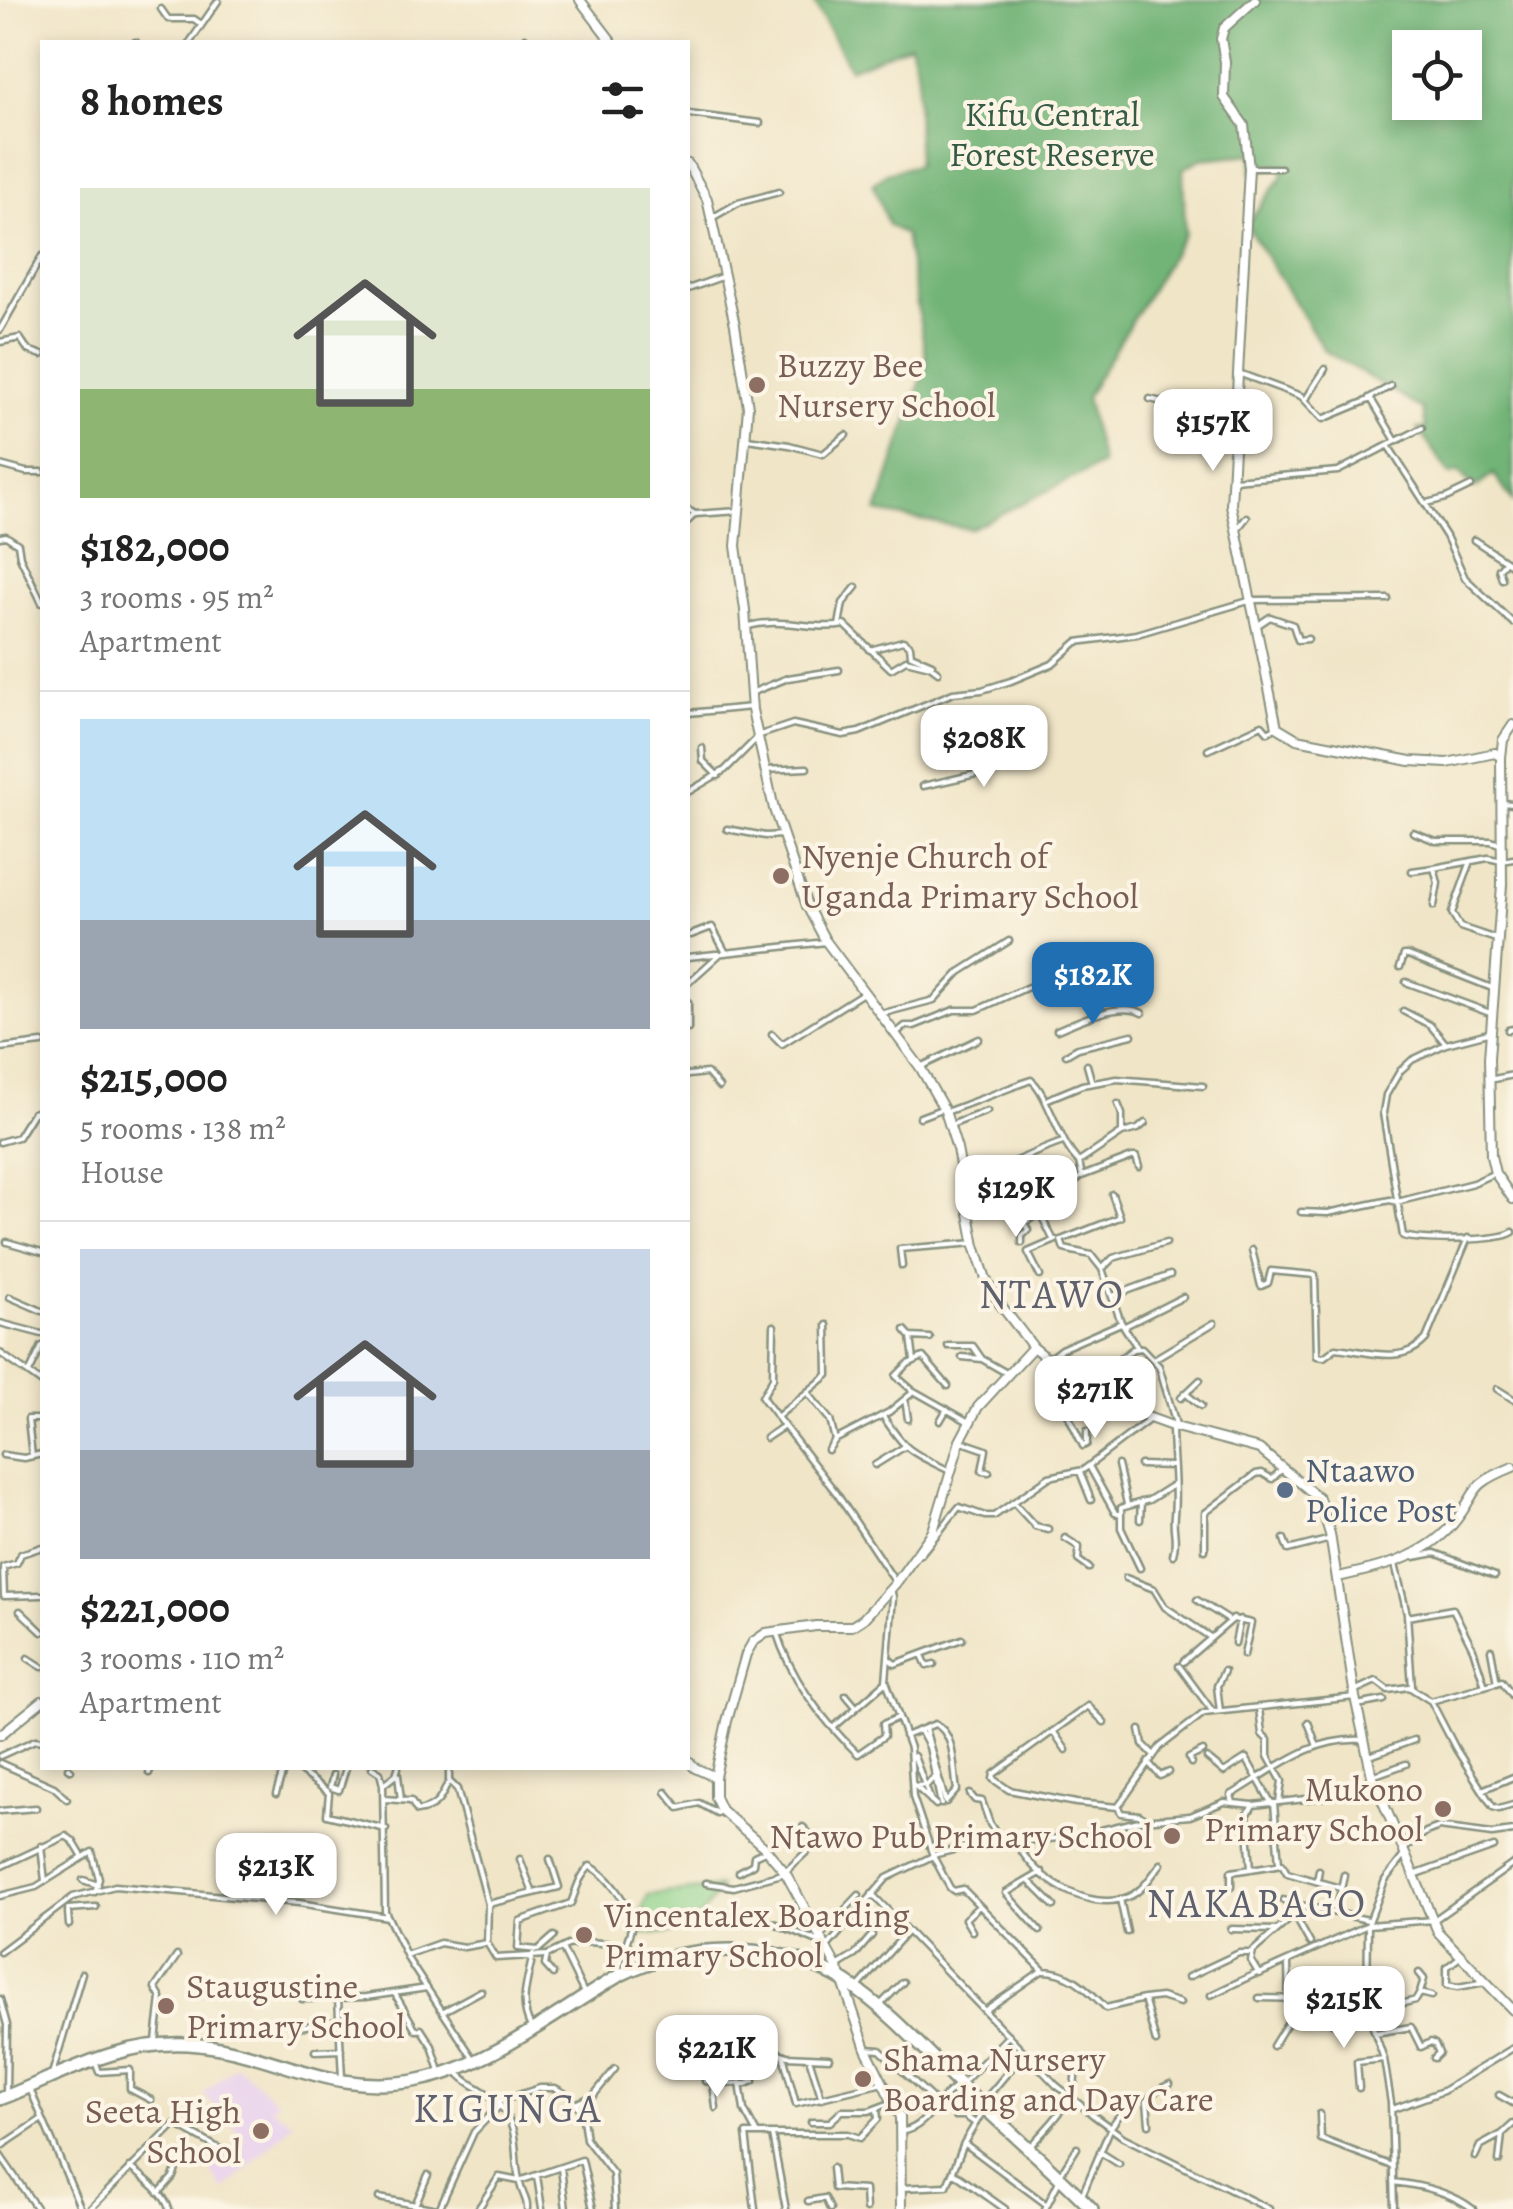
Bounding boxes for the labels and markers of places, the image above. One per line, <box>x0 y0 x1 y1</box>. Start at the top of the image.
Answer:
place label: Buzzy Bee Nursery School <box>777 341 996 429</box>
marker: Buzzy Bee Nursery School <box>746 374 768 396</box>
pin: $157K <box>1143 389 1283 474</box>
pin: $208K <box>914 705 1054 790</box>
place label: Nyenje Church of Uganda Primary School <box>801 832 1138 920</box>
marker: Nyenje Church of Uganda Primary School <box>770 865 792 887</box>
pin: $182K <box>1023 942 1163 1027</box>
pin: $129K <box>946 1155 1086 1240</box>
pin: $271K <box>1025 1356 1165 1441</box>
place label: Ntaawo Police Post <box>1305 1446 1456 1534</box>
marker: Ntaawo Police Post <box>1274 1479 1296 1501</box>
place label: Mukono Primary School <box>1204 1765 1423 1853</box>
marker: Mukono Primary School <box>1432 1798 1454 1820</box>
place label: Ntawo Pub Primary School <box>769 1812 1152 1860</box>
marker: Ntawo Pub Primary School <box>1161 1825 1183 1847</box>
pin: $213K <box>206 1833 346 1918</box>
place label: Vincentalex Boarding Primary School <box>603 1891 910 1979</box>
marker: Vincentalex Boarding Primary School <box>573 1924 595 1946</box>
place label: Staugustine Primary School <box>186 1962 405 2050</box>
pin: $215K <box>1274 1966 1414 2051</box>
marker: Staugustine Primary School <box>155 1995 177 2017</box>
pin: $221K <box>647 2015 787 2100</box>
place label: Shama Nursery Boarding and Day Care <box>883 2035 1214 2123</box>
marker: Shama Nursery Boarding and Day Care <box>852 2068 874 2090</box>
place label: Seeta High School <box>85 2087 241 2175</box>
marker: Seeta High School <box>250 2120 272 2142</box>

